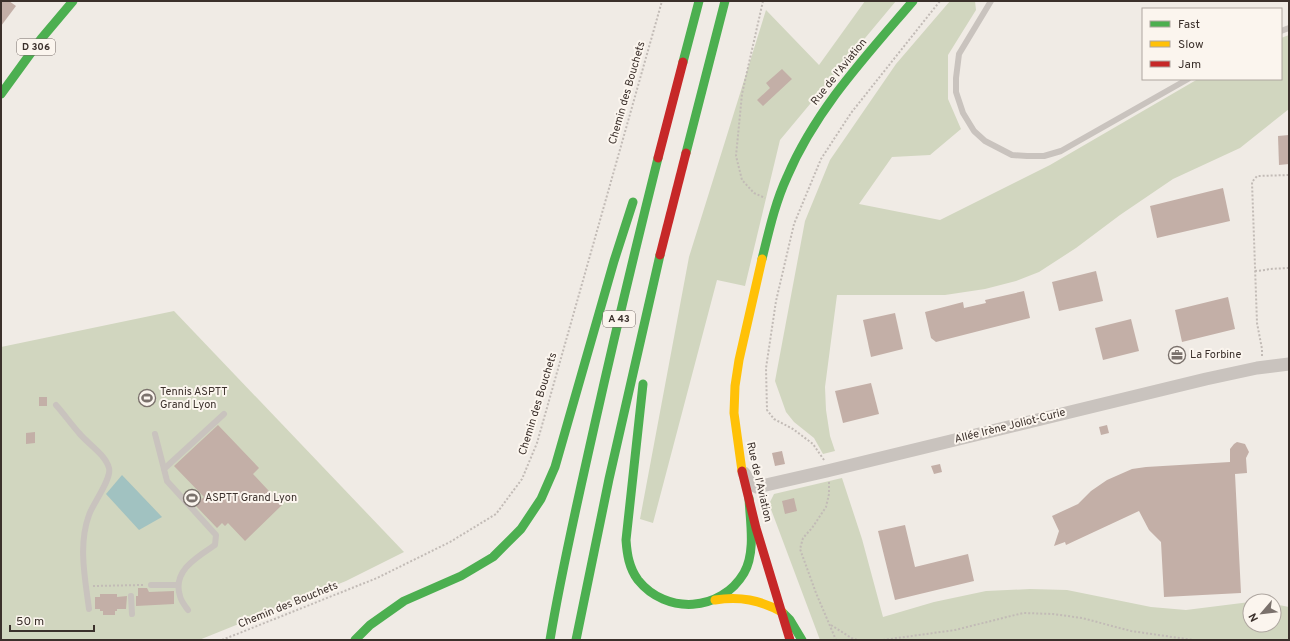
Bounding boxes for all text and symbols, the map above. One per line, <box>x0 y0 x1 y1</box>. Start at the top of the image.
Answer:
legend <box>1142 8 1282 80</box>
text: Fast <box>1178 17 1200 33</box>
street label: Rue de l'Aviation <box>808 36 870 108</box>
text: Slow <box>1178 37 1204 53</box>
road number: D 306 <box>17 39 55 55</box>
street label: Chemin des Bouchets <box>606 40 648 146</box>
text: Jam <box>1178 57 1201 73</box>
road number: A 43 <box>603 311 635 327</box>
office icon: La Forbine <box>1167 345 1187 365</box>
place label: La Forbine <box>1190 348 1241 362</box>
street label: Chemin des Bouchets <box>516 351 560 457</box>
place label: Tennis ASPTT Grand Lyon <box>160 385 228 412</box>
sports icon: Tennis ASPTT Grand Lyon <box>137 388 157 408</box>
street label: Allée Irène Joliot-Curie <box>953 405 1067 447</box>
street label: Rue de l'Aviation <box>743 441 775 523</box>
sports icon: ASPTT Grand Lyon <box>182 488 202 508</box>
place label: ASPTT Grand Lyon <box>205 491 297 505</box>
street label: Chemin des Bouchets <box>236 579 340 631</box>
north arrow <box>1242 593 1282 633</box>
scale bar <box>10 607 94 633</box>
text: N <box>1246 610 1262 624</box>
text: 50 m <box>16 614 44 630</box>

